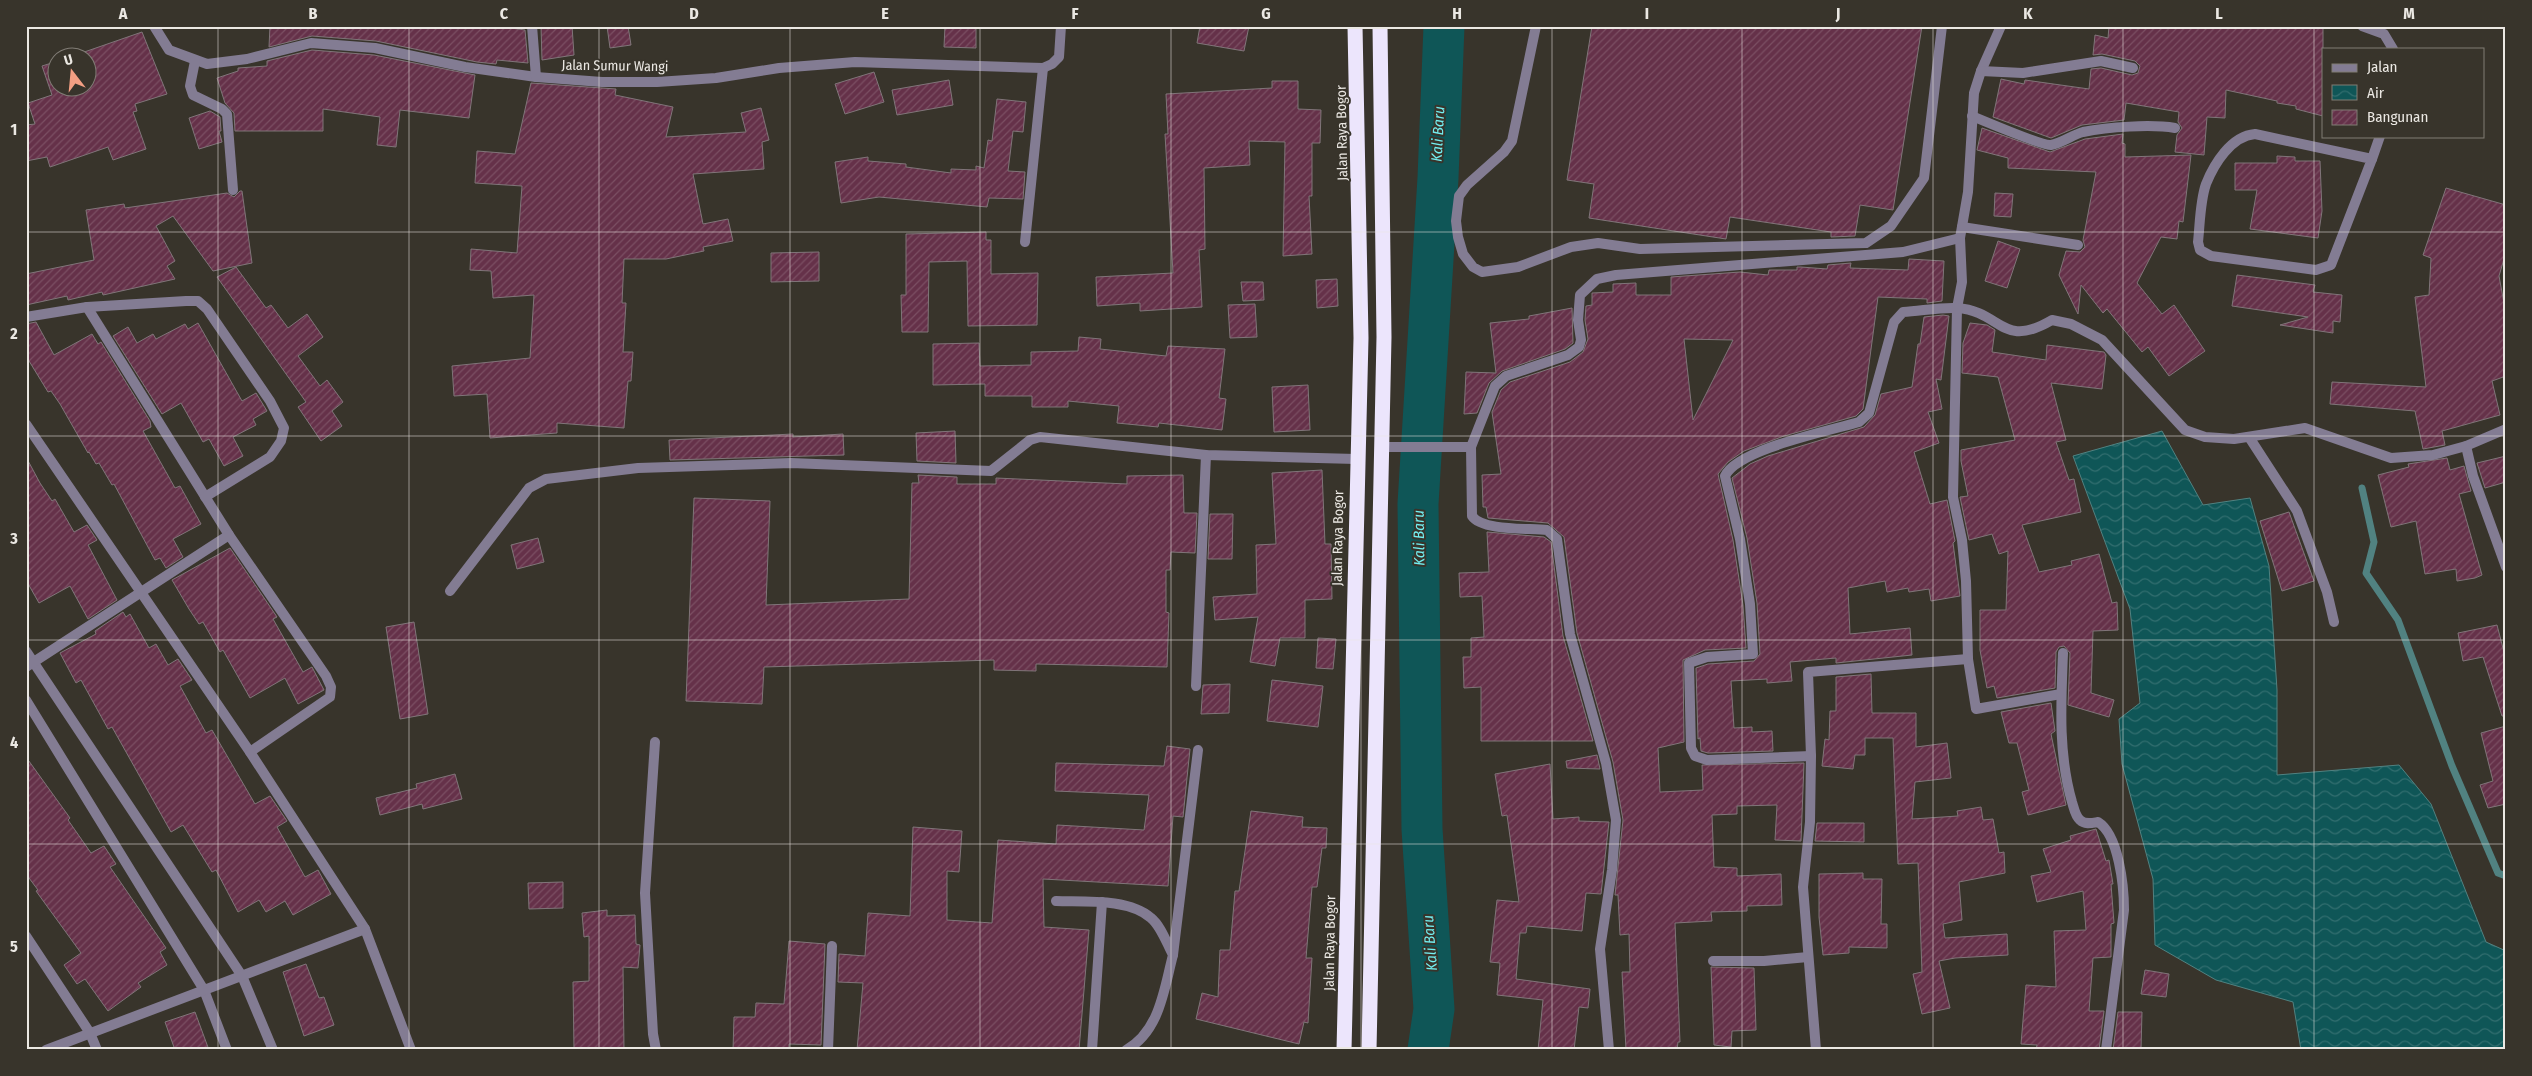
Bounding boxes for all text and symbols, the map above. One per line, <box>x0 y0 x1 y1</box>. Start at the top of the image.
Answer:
text: A <box>118 4 128 23</box>
text: B <box>309 4 318 23</box>
text: C <box>500 4 509 23</box>
text: D <box>689 4 699 23</box>
text: E <box>881 4 889 23</box>
text: F <box>1071 4 1079 23</box>
text: G <box>1261 4 1271 23</box>
text: H <box>1452 4 1462 23</box>
text: I <box>1645 4 1649 23</box>
text: J <box>1835 4 1840 23</box>
text: K <box>2023 4 2033 23</box>
text: L <box>2215 4 2223 23</box>
text: M <box>2403 4 2415 23</box>
north arrow <box>48 48 98 98</box>
legend <box>2322 48 2484 138</box>
text: U <box>62 51 75 69</box>
street label: Jalan Sumur Wangi <box>562 57 668 75</box>
text: Jalan <box>2367 58 2397 76</box>
text: Air <box>2367 84 2385 102</box>
street label: Jalan Raya Bogor <box>1333 85 1351 181</box>
water label: Kali Baru <box>1428 105 1448 162</box>
text: Bangunan <box>2367 108 2428 126</box>
text: 1 <box>11 120 17 139</box>
text: 2 <box>9 324 18 343</box>
street label: Jalan Raya Bogor <box>1329 490 1347 586</box>
water label: Kali Baru <box>1410 510 1428 566</box>
text: 3 <box>9 529 18 548</box>
text: 4 <box>10 733 18 752</box>
street label: Jalan Raya Bogor <box>1321 895 1339 991</box>
water label: Kali Baru <box>1419 914 1441 971</box>
text: 5 <box>10 937 18 956</box>

